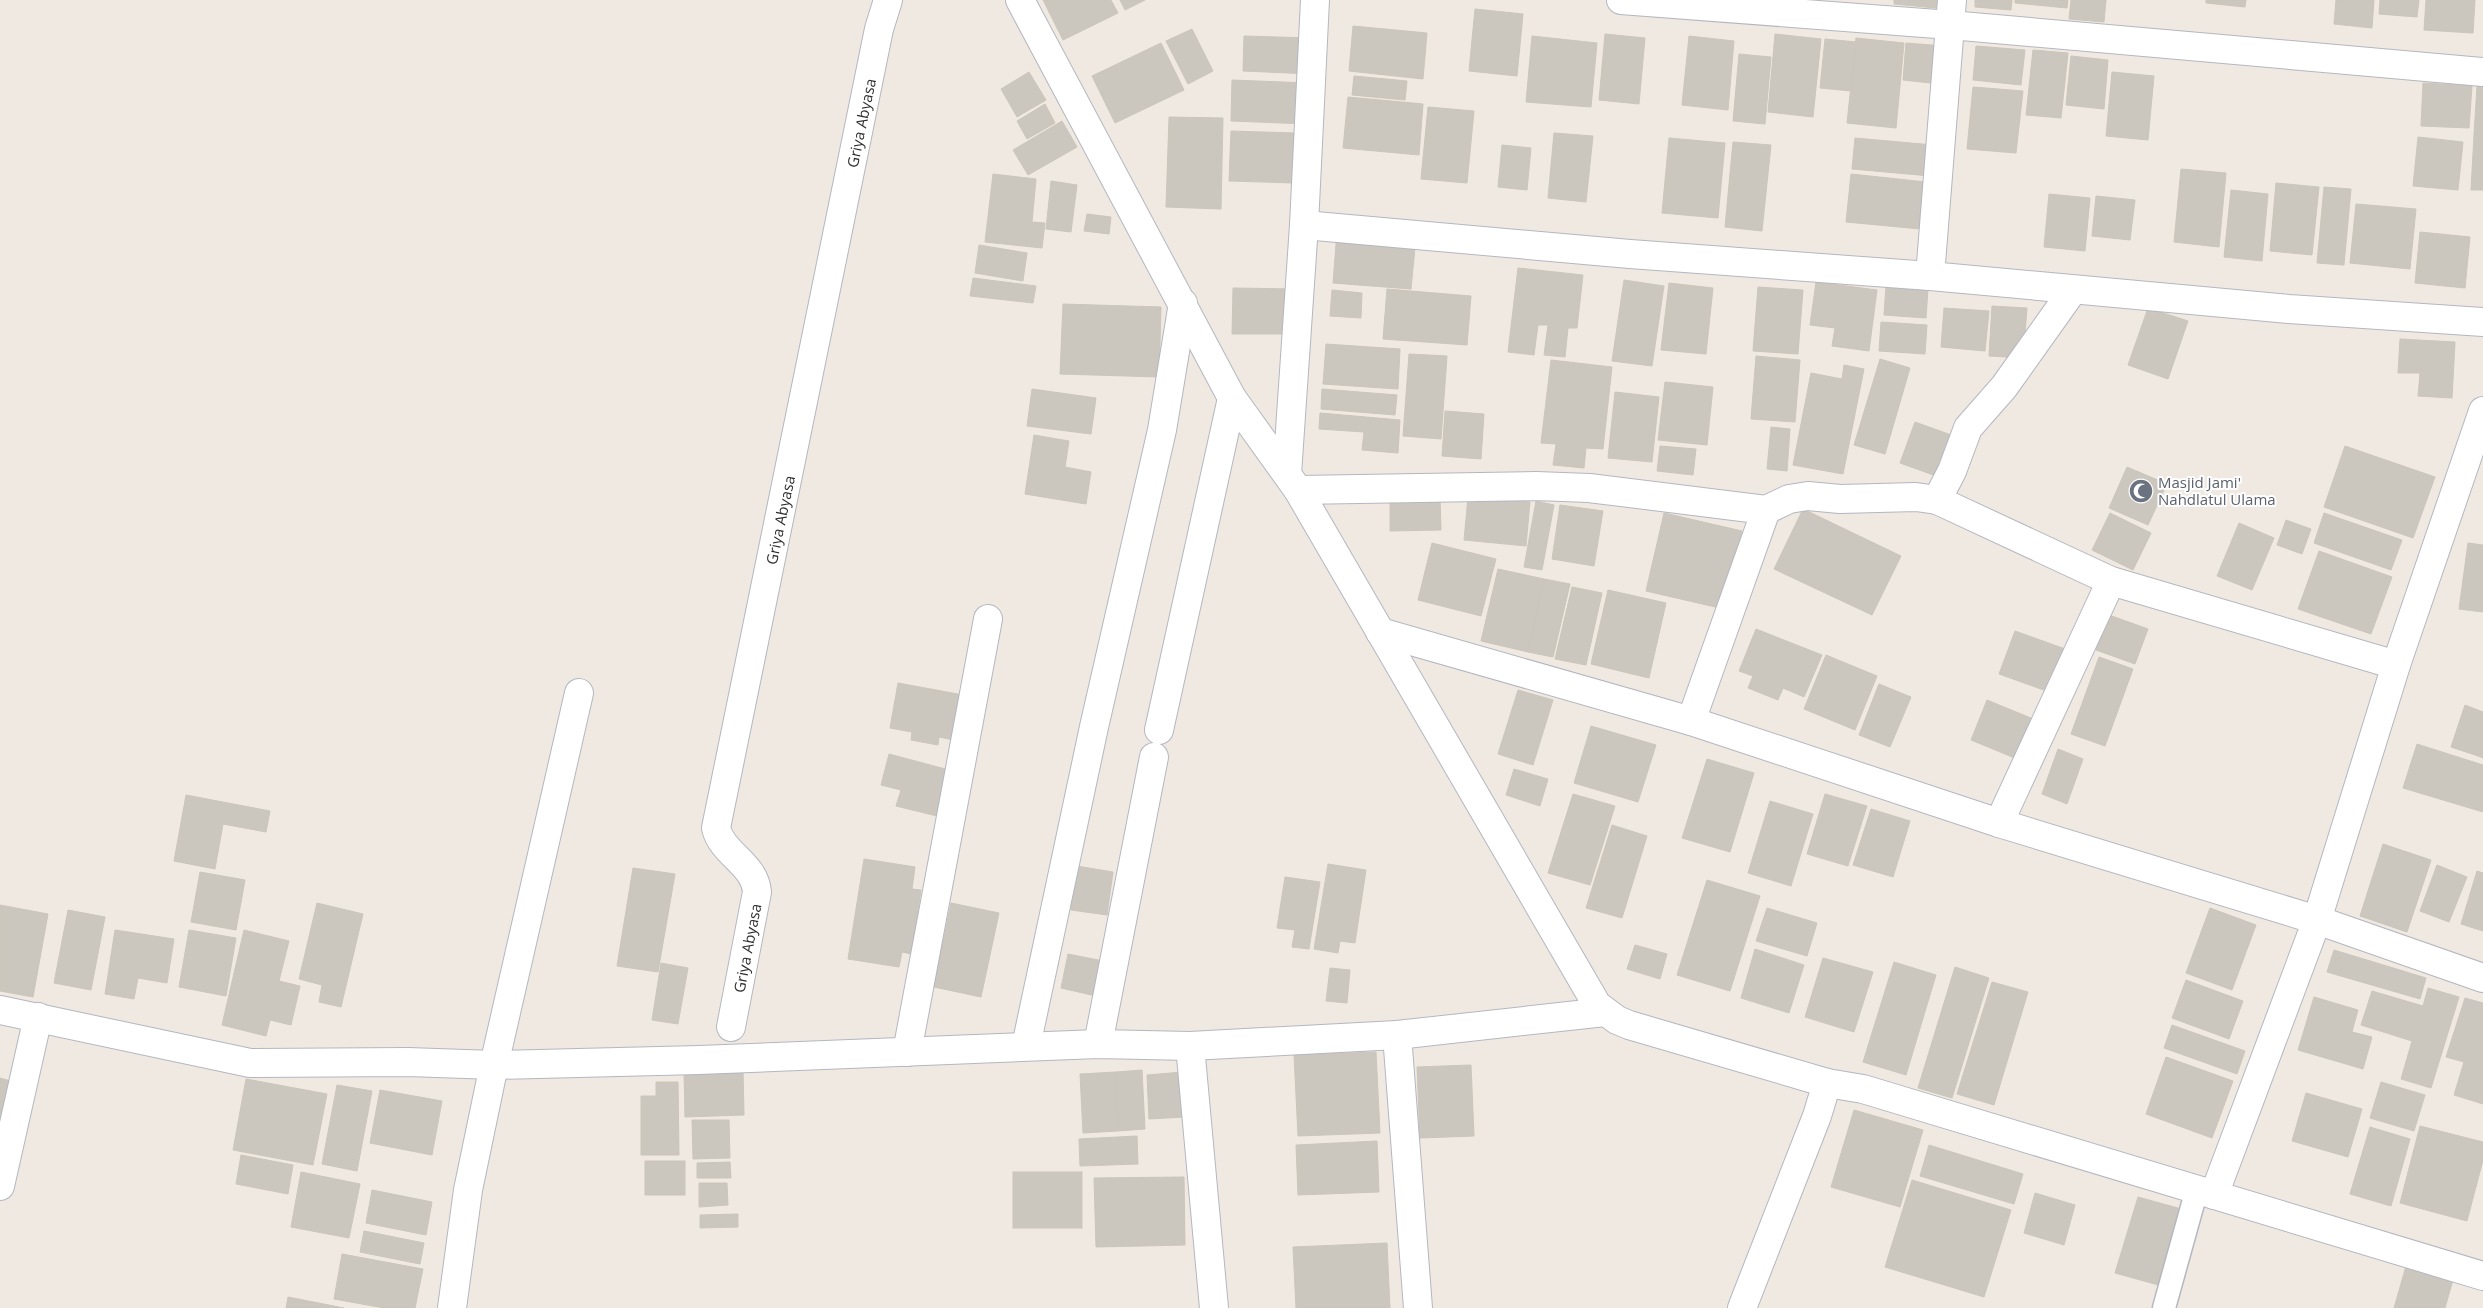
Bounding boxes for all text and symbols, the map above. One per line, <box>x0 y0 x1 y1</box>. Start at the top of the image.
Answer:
street label: Griya Abyasa <box>842 77 880 169</box>
place label: Masjid Jami' Nahdlatul Ulama <box>2158 472 2276 509</box>
street label: Griya Abyasa <box>761 474 799 566</box>
mosque icon: Masjid Jami' Nahdlatul Ulama <box>2128 478 2154 504</box>
street label: Griya Abyasa <box>729 902 765 994</box>

